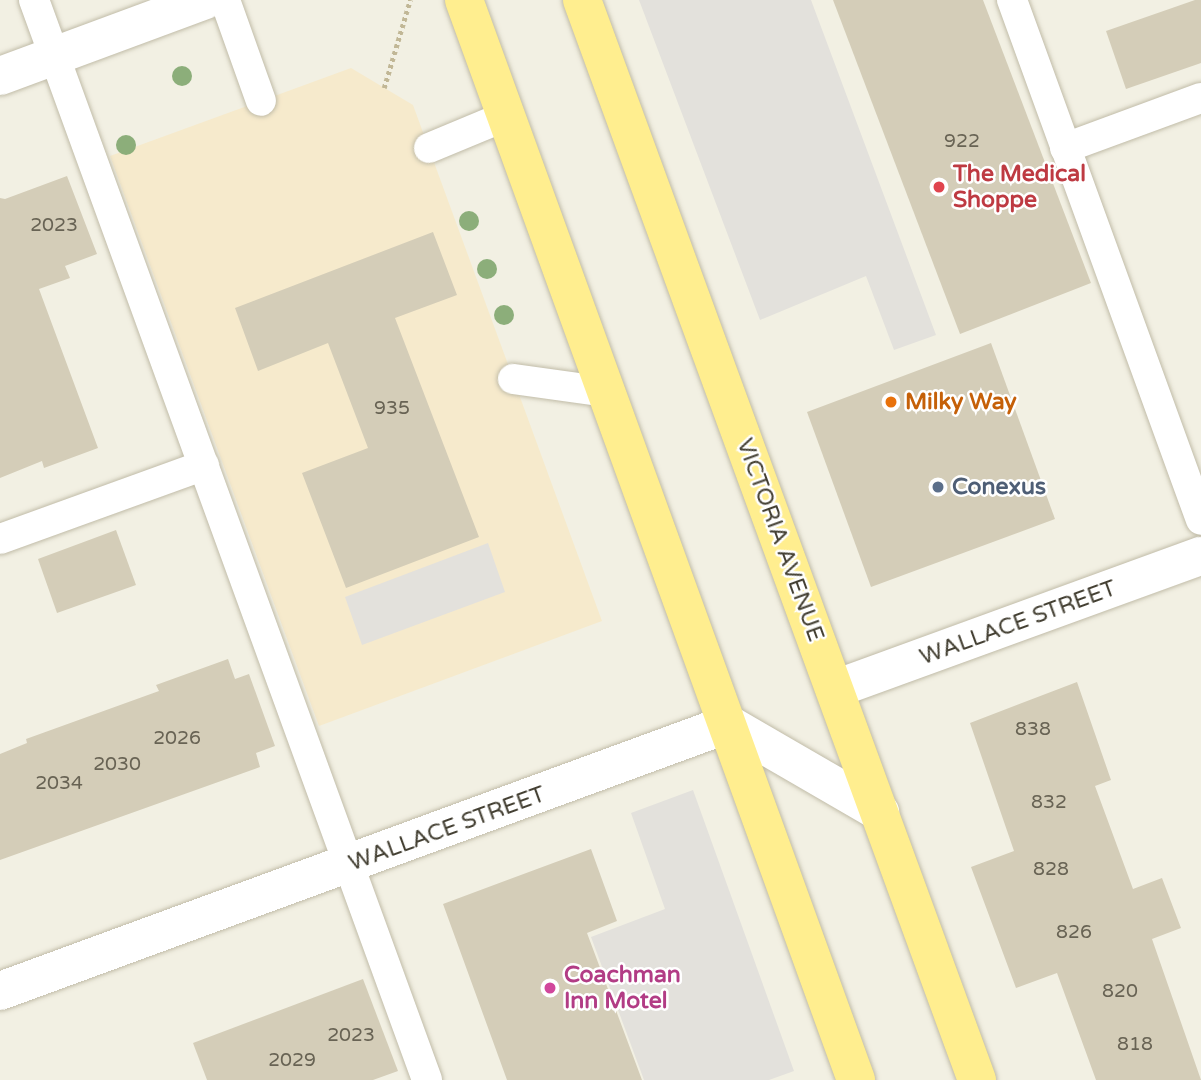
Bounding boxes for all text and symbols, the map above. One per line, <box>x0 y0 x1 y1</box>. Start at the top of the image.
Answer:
house number: 922 <box>944 131 980 153</box>
place label: The Medical Shoppe <box>953 160 1086 214</box>
marker: The Medical Shoppe <box>931 179 947 195</box>
house number: 2023 <box>30 215 78 237</box>
place label: Milky Way <box>905 388 1017 416</box>
marker: Milky Way <box>883 394 899 410</box>
house number: 935 <box>374 398 410 420</box>
street label: VICTORIA AVENUE <box>730 435 830 645</box>
place label: Conexus <box>952 473 1046 501</box>
marker: Conexus <box>930 479 946 495</box>
street label: WALLACE STREET <box>916 575 1120 671</box>
house number: 838 <box>1015 719 1051 741</box>
house number: 2026 <box>153 728 201 750</box>
house number: 2030 <box>93 754 141 776</box>
house number: 2034 <box>35 773 83 795</box>
street label: WALLACE STREET <box>345 781 549 877</box>
house number: 832 <box>1031 792 1067 814</box>
house number: 828 <box>1033 859 1069 881</box>
house number: 826 <box>1056 922 1092 944</box>
place label: Coachman Inn Motel <box>564 961 681 1015</box>
marker: Coachman Inn Motel <box>542 980 558 996</box>
house number: 820 <box>1102 981 1138 1003</box>
house number: 2023 <box>327 1025 375 1047</box>
house number: 818 <box>1117 1034 1153 1056</box>
house number: 2029 <box>268 1050 316 1072</box>

